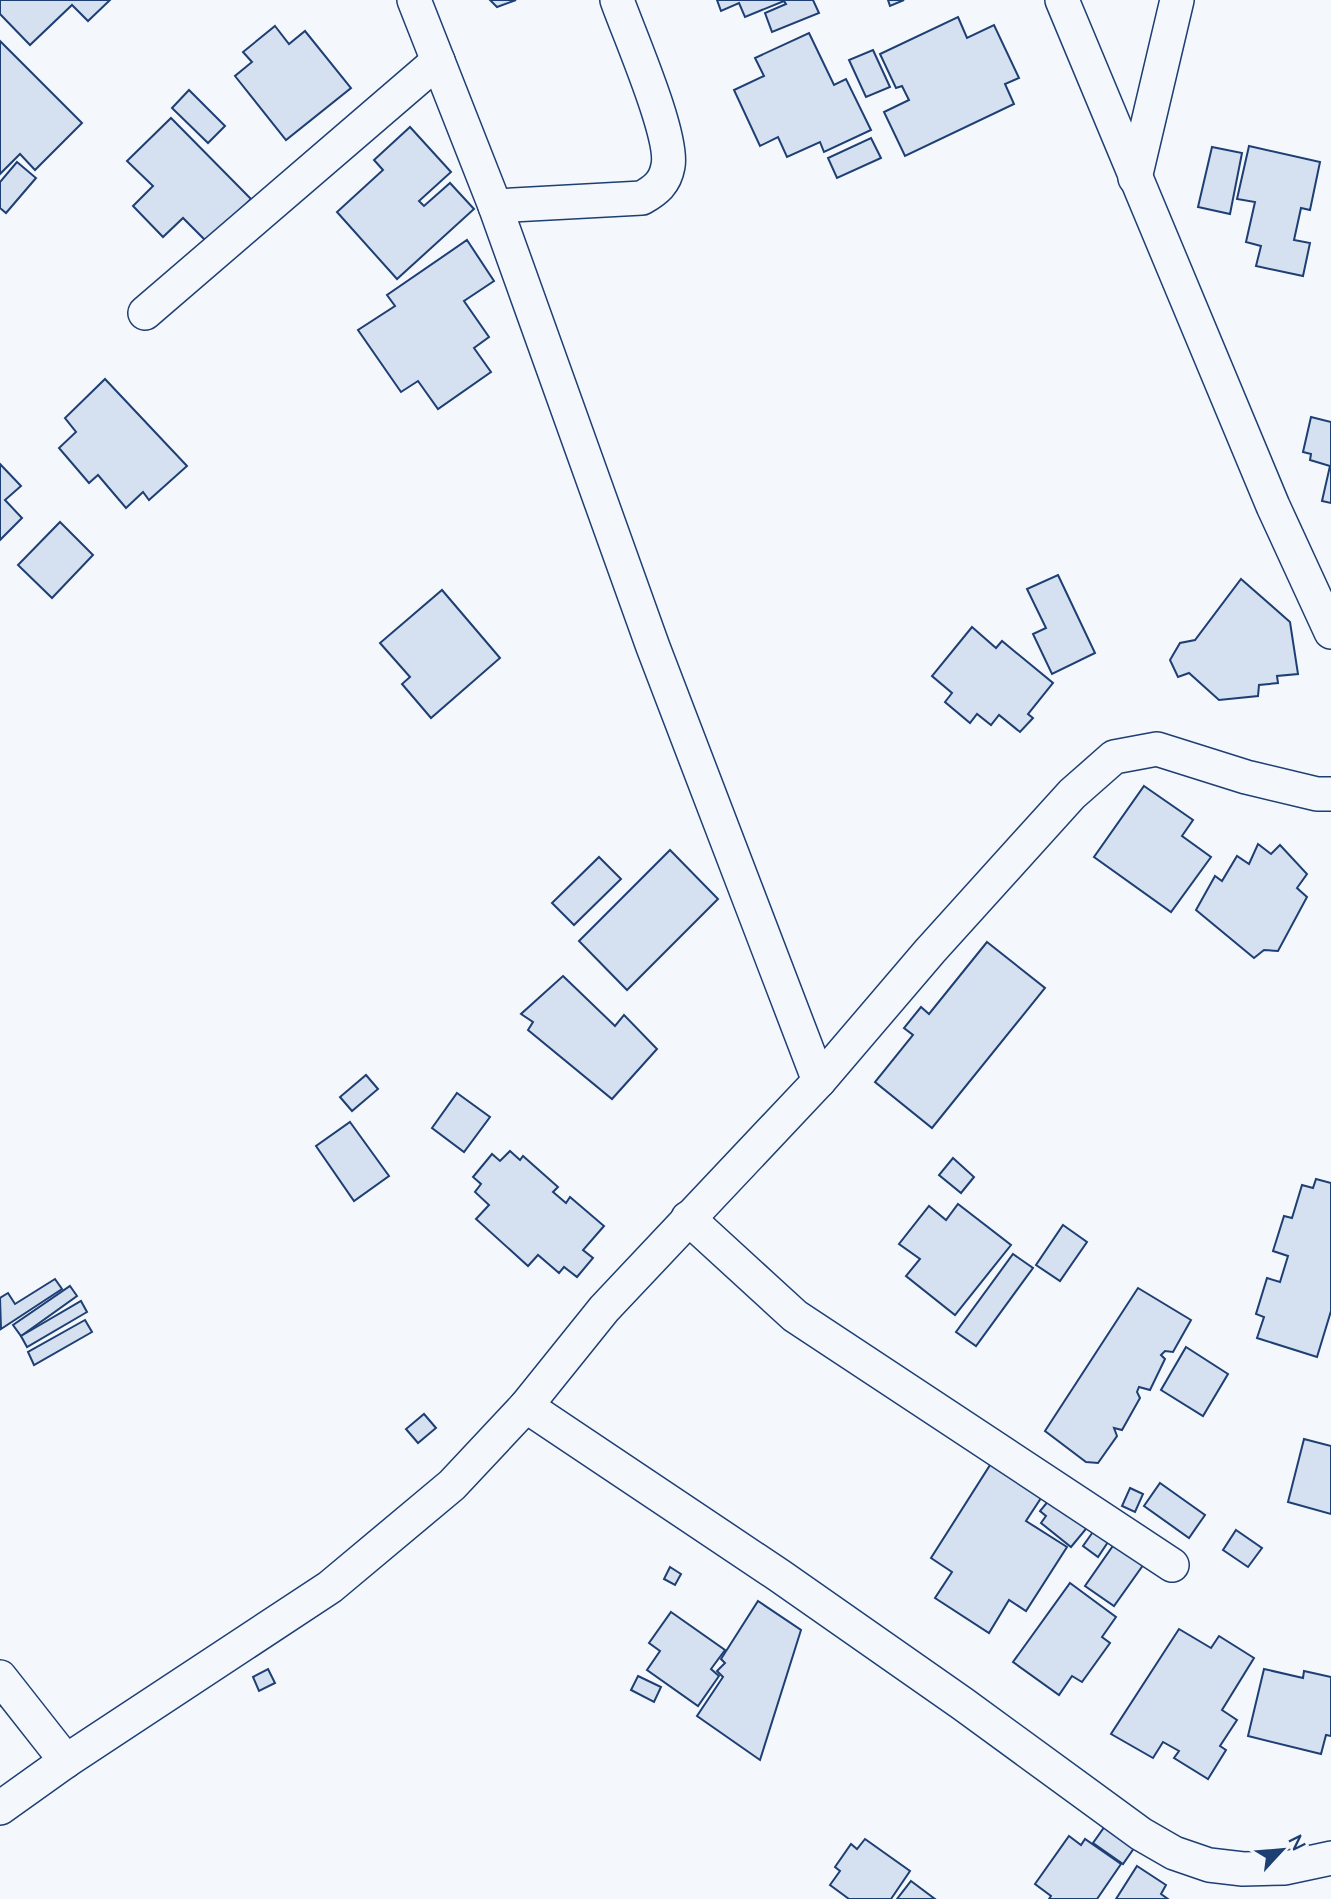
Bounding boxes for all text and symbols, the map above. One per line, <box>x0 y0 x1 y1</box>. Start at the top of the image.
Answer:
north arrow <box>1247 1815 1317 1885</box>
text: N <box>1284 1831 1311 1854</box>

